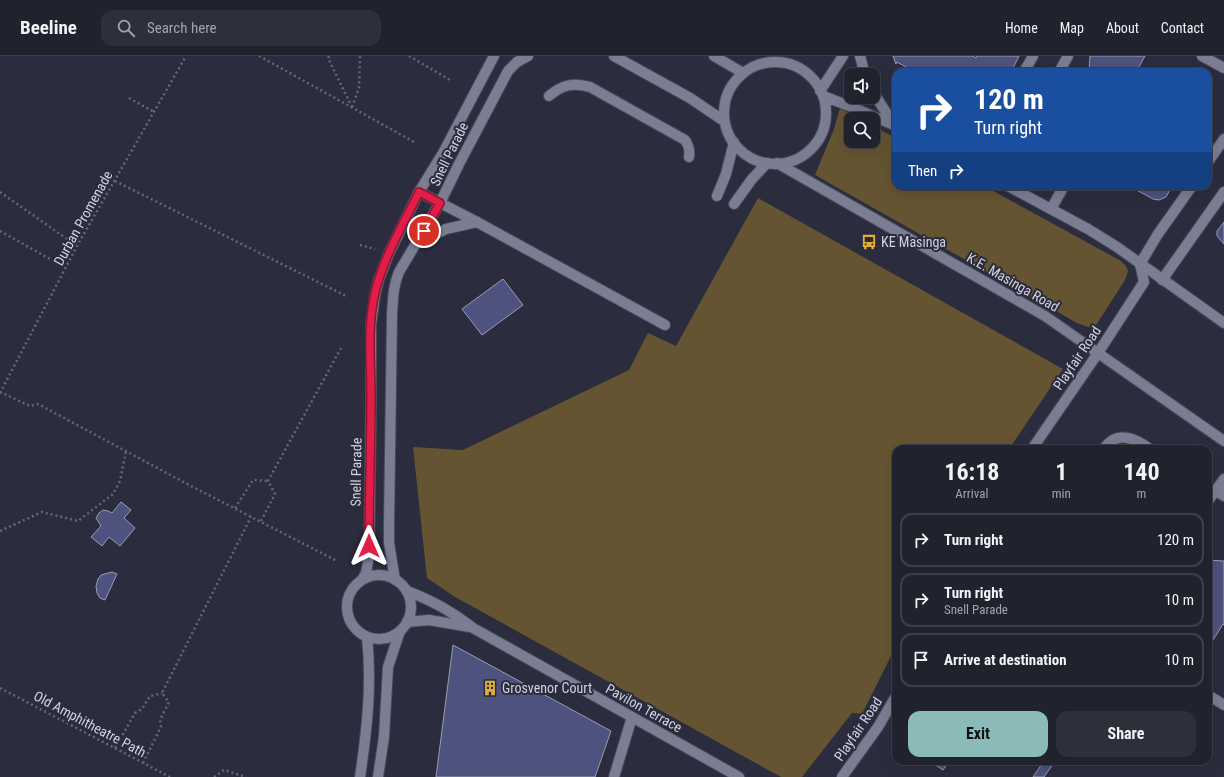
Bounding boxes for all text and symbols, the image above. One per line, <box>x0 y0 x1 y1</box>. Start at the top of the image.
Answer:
search box <box>101 10 381 46</box>
text: Beeline <box>20 16 77 39</box>
icon: search <box>115 17 137 39</box>
text: Search here <box>147 19 217 37</box>
text: Home <box>1005 20 1038 36</box>
text: Map <box>1060 20 1084 36</box>
text: About <box>1106 20 1139 36</box>
text: Contact <box>1161 20 1204 36</box>
map controls <box>844 68 880 148</box>
button: sound <box>844 68 880 104</box>
text: 120 m <box>974 83 1044 116</box>
icon: right <box>908 84 960 136</box>
button: search <box>844 112 880 148</box>
text: Turn right <box>974 117 1042 138</box>
street label: Snell Parade <box>427 119 471 188</box>
icon: right <box>945 160 967 182</box>
text: Then <box>908 162 937 180</box>
street label: Durban Promenade <box>50 168 116 268</box>
pin <box>407 214 441 248</box>
icon: arrive <box>413 220 435 242</box>
bus stop icon: KE Masinga <box>860 233 878 251</box>
place label: KE Masinga <box>881 234 946 250</box>
street label: K.E. Masinga Road <box>964 249 1062 315</box>
street label: Playfair Road <box>1050 323 1104 393</box>
street label: Snell Parade <box>347 437 365 507</box>
text: 16:18 <box>944 458 999 486</box>
text: 1 <box>1055 458 1067 486</box>
text: 140 <box>1123 458 1160 486</box>
text: Arrival <box>955 486 988 501</box>
text: min <box>1052 486 1071 501</box>
text: m <box>1137 486 1146 501</box>
position arrow <box>348 525 390 567</box>
icon: right <box>910 529 932 551</box>
text: Turn right <box>944 531 1003 549</box>
text: 120 m <box>1157 531 1194 549</box>
text: Turn right <box>944 584 1003 602</box>
icon: right <box>910 589 932 611</box>
text: 10 m <box>1164 591 1194 609</box>
text: Snell Parade <box>944 602 1008 617</box>
icon: arrive <box>910 649 932 671</box>
text: Arrive at destination <box>944 651 1067 669</box>
text: 10 m <box>1164 651 1194 669</box>
building icon: Grosvenor Court <box>481 679 499 697</box>
place label: Grosvenor Court <box>502 680 592 696</box>
street label: Pavilon Terrace <box>603 680 685 736</box>
street label: Old Amphitheatre Path <box>31 688 149 760</box>
street label: Playfair Road <box>831 694 885 764</box>
button: Exit <box>908 711 1048 757</box>
button: Share <box>1056 711 1196 757</box>

